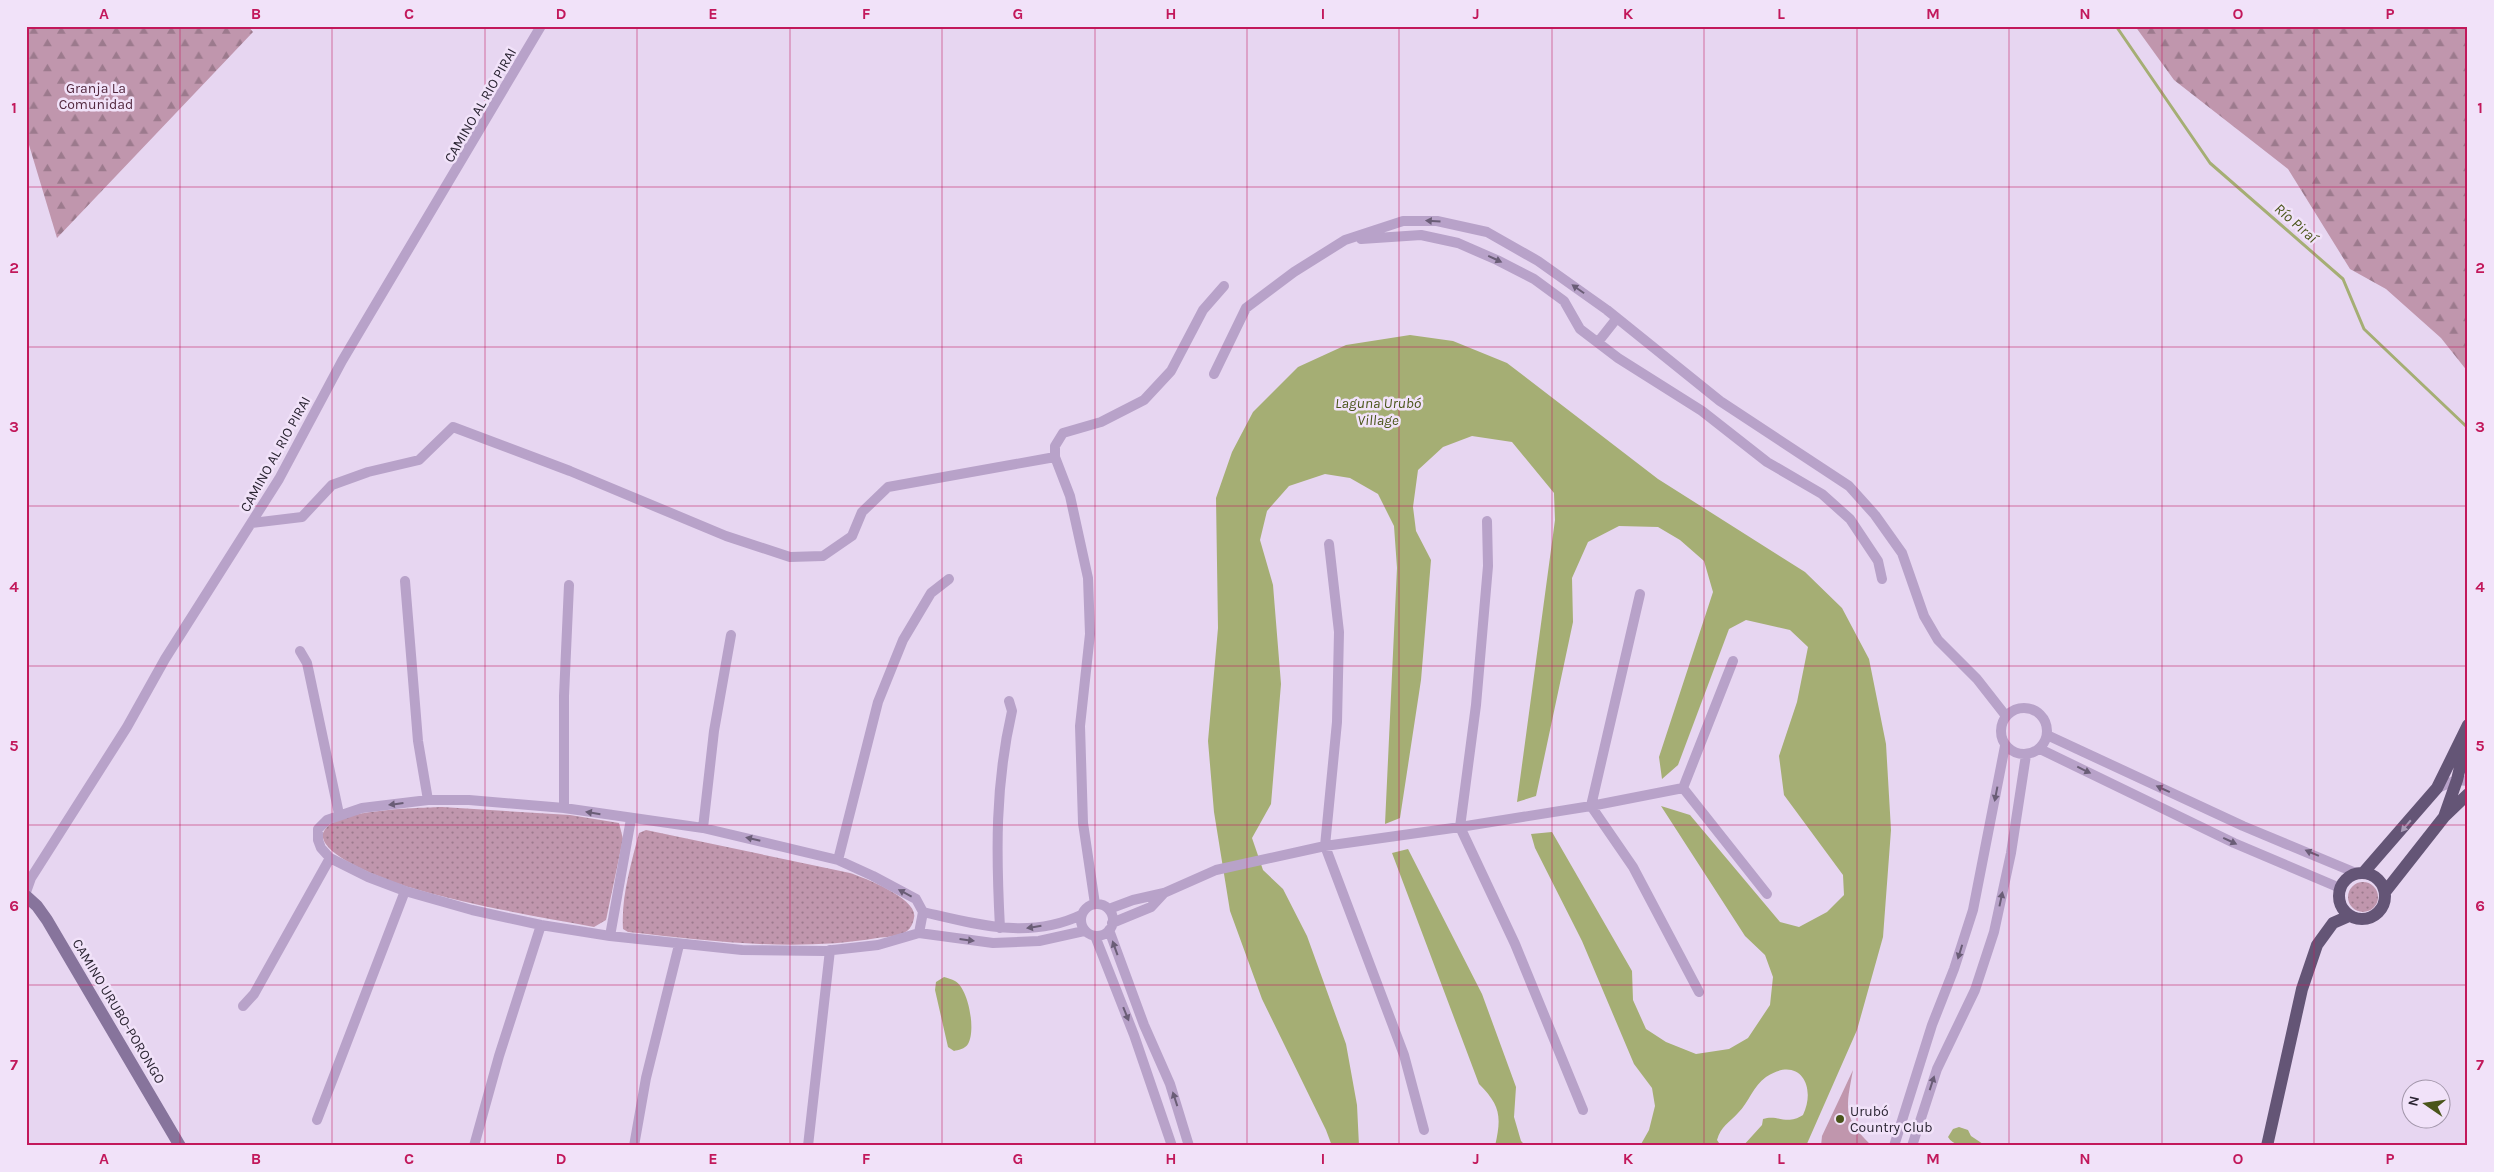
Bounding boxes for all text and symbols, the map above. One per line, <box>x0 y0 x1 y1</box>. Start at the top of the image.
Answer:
text: A <box>99 4 109 23</box>
text: B <box>251 4 261 23</box>
text: C <box>404 4 414 23</box>
text: D <box>556 4 567 23</box>
text: E <box>708 4 718 23</box>
text: F <box>862 4 871 23</box>
text: G <box>1013 4 1023 23</box>
text: H <box>1165 4 1177 23</box>
text: I <box>1321 4 1325 23</box>
text: J <box>1472 4 1480 23</box>
text: K <box>1623 4 1634 23</box>
text: L <box>1777 4 1785 23</box>
text: M <box>1926 4 1940 23</box>
text: N <box>2079 4 2091 23</box>
text: O <box>2233 4 2244 23</box>
text: P <box>2385 4 2395 23</box>
street label: CAMINO AL RIO PIRAI <box>441 45 520 166</box>
park label: Granja La Comunidad <box>59 80 133 113</box>
text: 1 <box>11 98 17 117</box>
text: 1 <box>2477 98 2483 117</box>
water label: Río Piraí <box>2271 199 2323 248</box>
one-way arrow <box>1425 217 1441 225</box>
one-way arrow <box>1488 255 1502 263</box>
text: 2 <box>9 258 19 277</box>
text: 2 <box>2475 258 2485 277</box>
one-way arrow <box>1571 284 1585 294</box>
street label: CAMINO AL RIO PIRAI <box>237 394 314 515</box>
water label: Laguna Urubó Village <box>1335 394 1422 429</box>
text: 3 <box>9 417 19 436</box>
text: 3 <box>2475 417 2485 436</box>
text: 4 <box>9 577 19 596</box>
text: 4 <box>2475 577 2485 596</box>
text: 5 <box>9 736 19 755</box>
text: 5 <box>2475 736 2485 755</box>
one-way arrow <box>2077 766 2091 774</box>
one-way arrow <box>2156 784 2170 792</box>
one-way arrow <box>1992 786 2000 802</box>
one-way arrow <box>388 800 404 808</box>
one-way arrow <box>584 808 600 816</box>
one-way arrow <box>2401 819 2412 832</box>
one-way arrow <box>745 835 760 843</box>
one-way arrow <box>2223 837 2237 845</box>
one-way arrow <box>2305 849 2319 857</box>
one-way arrow <box>898 889 912 897</box>
one-way arrow <box>1997 891 2005 906</box>
text: 6 <box>9 896 19 915</box>
text: 6 <box>2475 896 2485 915</box>
one-way arrow <box>1026 924 1042 932</box>
street label: CAMINO URUBO-PORONGO <box>69 936 169 1087</box>
one-way arrow <box>959 936 975 944</box>
one-way arrow <box>1111 940 1119 955</box>
one-way arrow <box>1955 945 1963 960</box>
one-way arrow <box>1122 1007 1130 1021</box>
text: 7 <box>10 1055 18 1074</box>
text: 7 <box>2476 1055 2484 1074</box>
one-way arrow <box>1929 1075 1936 1090</box>
north arrow <box>2402 1080 2452 1130</box>
one-way arrow <box>1170 1092 1178 1107</box>
text: N <box>2404 1094 2423 1108</box>
place label: Urubó Country Club <box>1850 1103 1933 1136</box>
marker: Urubó Country Club <box>1834 1113 1846 1125</box>
text: A <box>99 1149 109 1168</box>
text: B <box>251 1149 261 1168</box>
text: C <box>404 1149 414 1168</box>
text: D <box>556 1149 567 1168</box>
text: E <box>708 1149 718 1168</box>
text: F <box>862 1149 871 1168</box>
text: G <box>1013 1149 1023 1168</box>
text: H <box>1165 1149 1177 1168</box>
text: I <box>1321 1149 1325 1168</box>
text: J <box>1472 1149 1480 1168</box>
text: K <box>1623 1149 1634 1168</box>
text: L <box>1777 1149 1785 1168</box>
text: M <box>1926 1149 1940 1168</box>
text: N <box>2079 1149 2091 1168</box>
text: O <box>2233 1149 2244 1168</box>
text: P <box>2385 1149 2395 1168</box>

